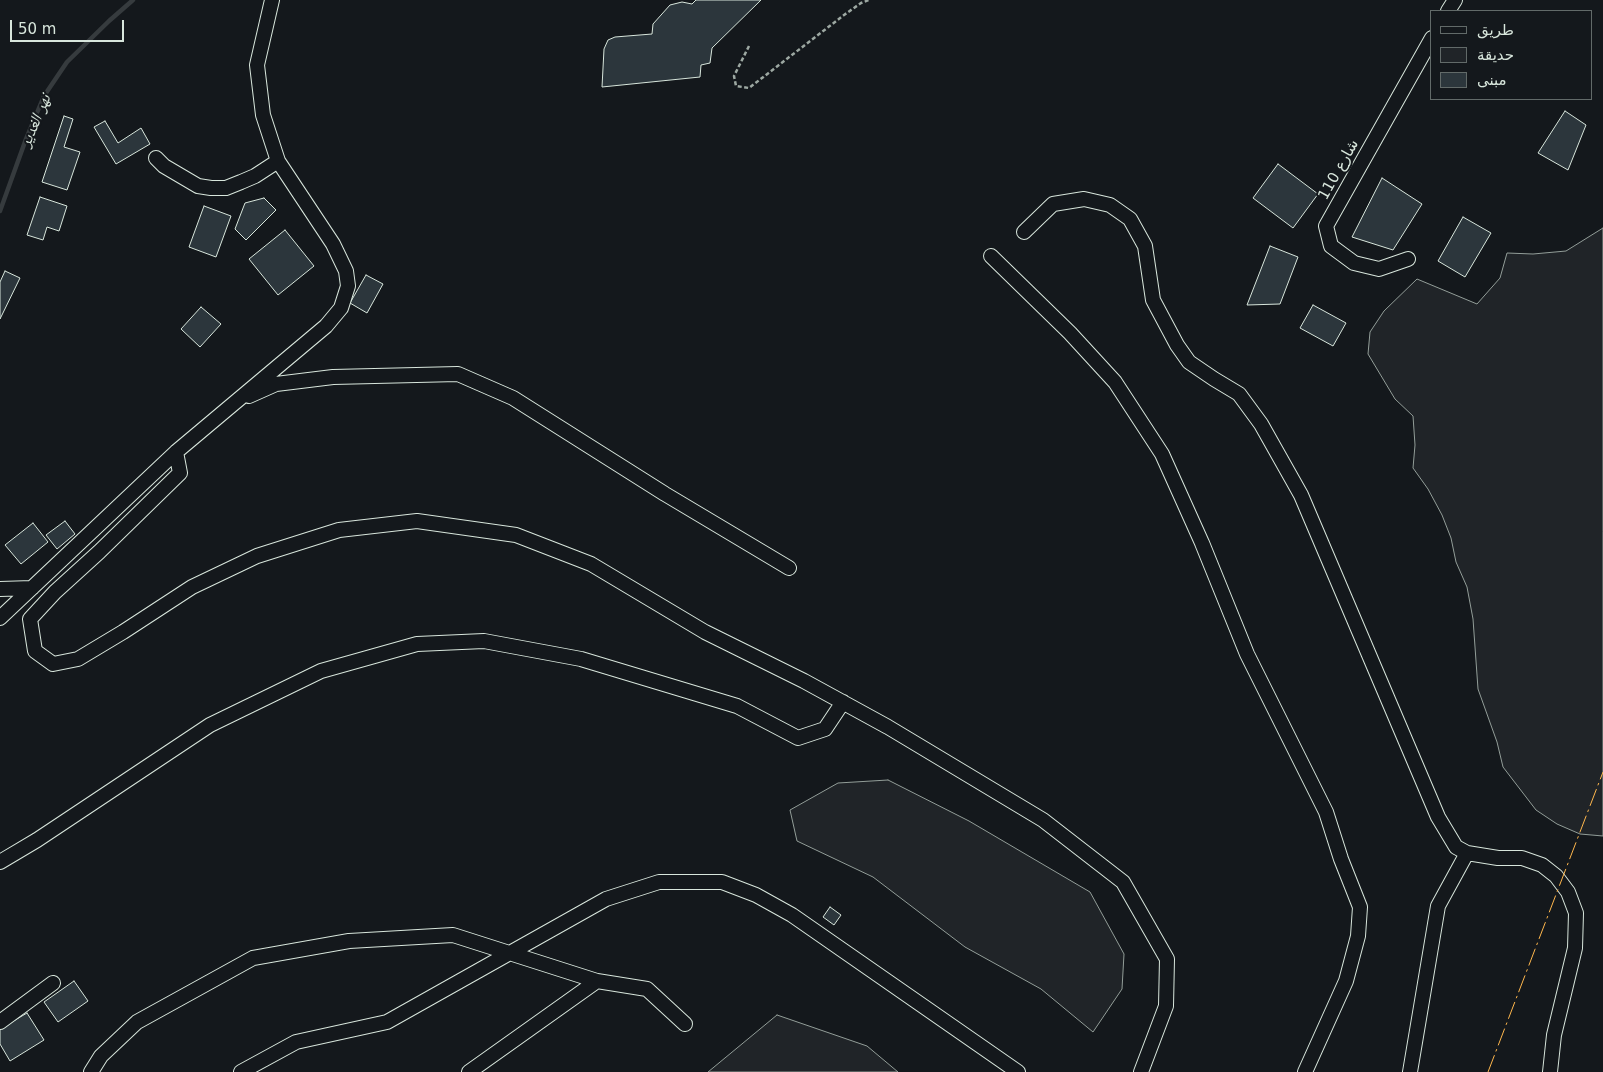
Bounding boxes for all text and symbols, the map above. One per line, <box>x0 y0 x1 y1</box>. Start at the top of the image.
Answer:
scale bar <box>12 10 126 42</box>
legend <box>1430 10 1593 100</box>
text: 50 m <box>18 20 56 38</box>
text: طريق <box>1477 21 1514 39</box>
text: حديقة <box>1477 46 1514 64</box>
text: مبنى <box>1477 71 1507 89</box>
water label: نهر الغدير <box>16 92 56 150</box>
street label: شارع 110 <box>1315 136 1363 204</box>

